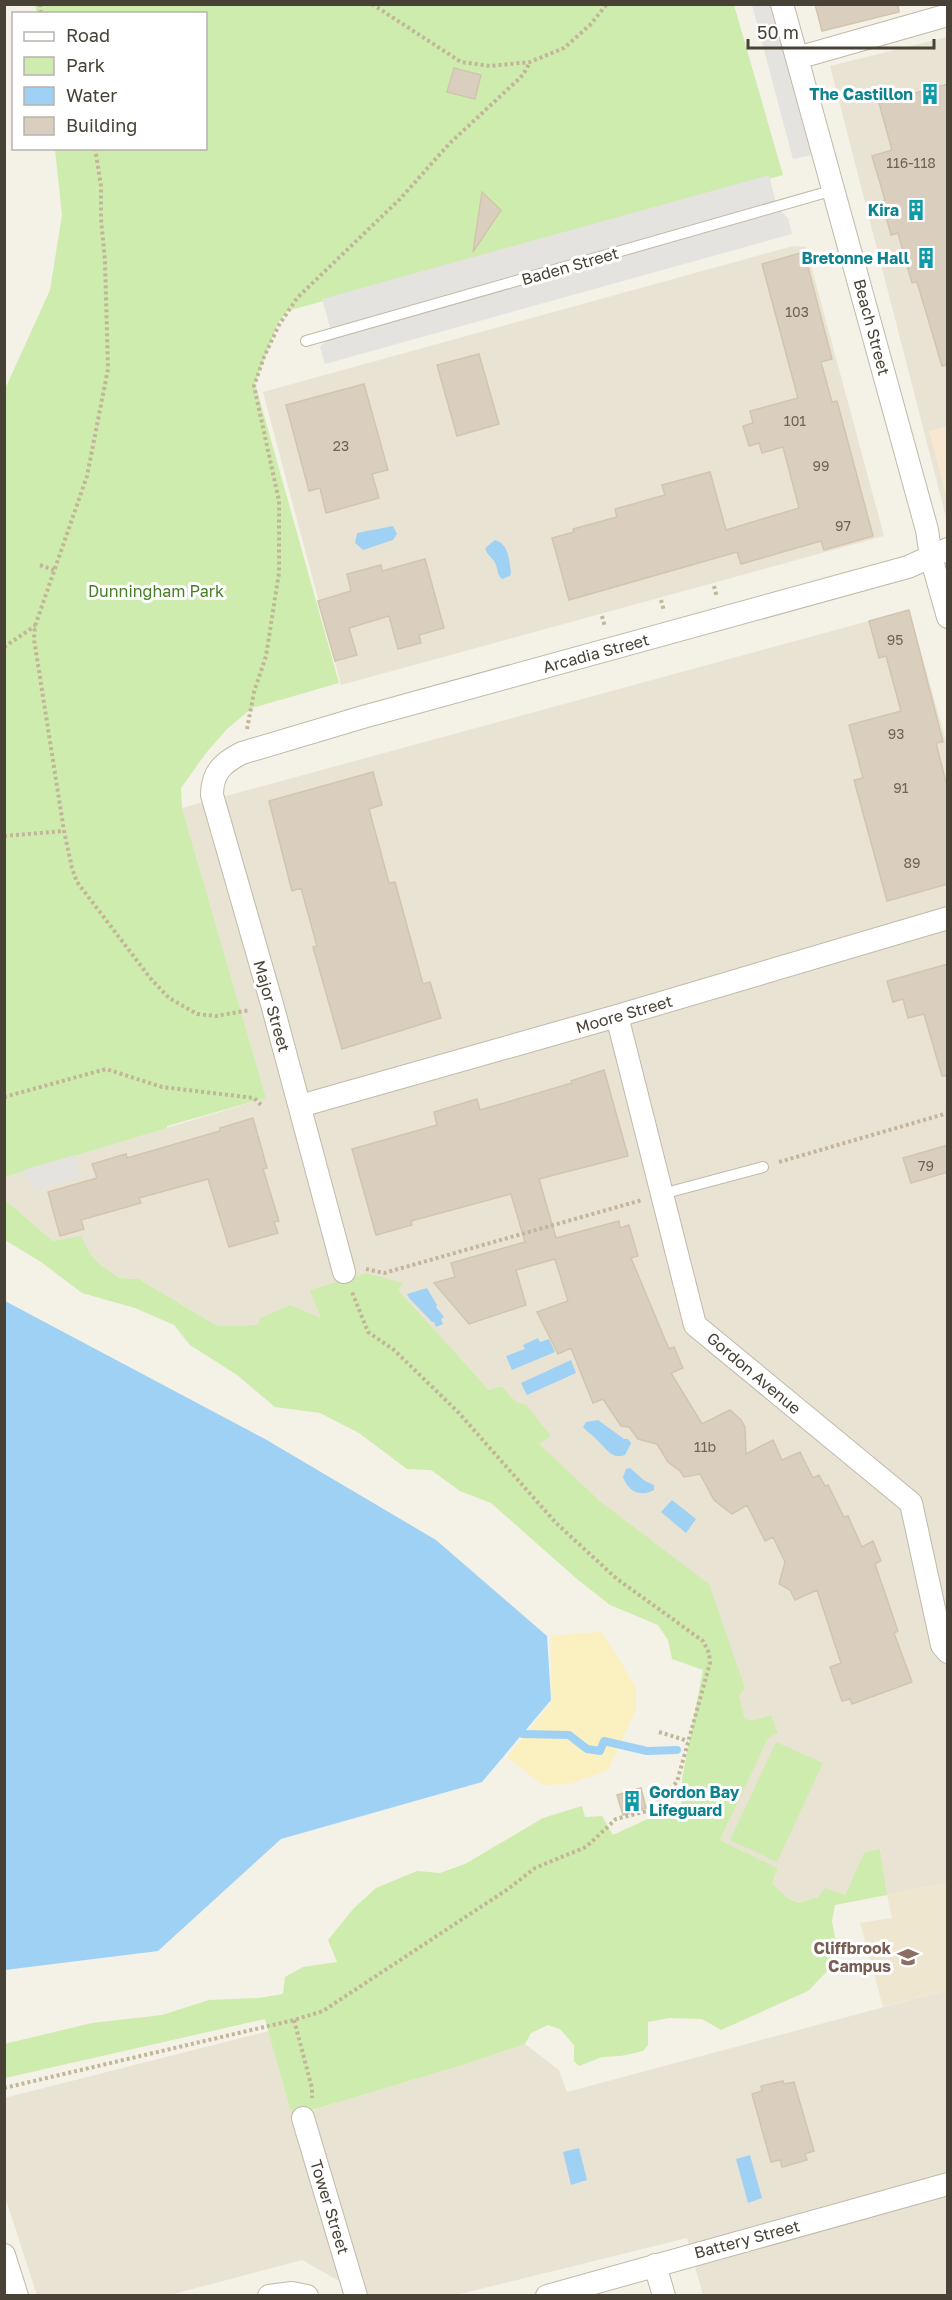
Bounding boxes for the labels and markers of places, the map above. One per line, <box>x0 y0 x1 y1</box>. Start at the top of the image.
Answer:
building icon: The Castillon <box>918 82 942 106</box>
place label: The Castillon <box>809 84 913 104</box>
building icon: Kira <box>904 198 928 222</box>
place label: Kira <box>868 200 899 220</box>
building icon: Bretonne Hall <box>914 246 938 270</box>
place label: Bretonne Hall <box>801 248 910 268</box>
place label: Gordon Bay Lifeguard <box>649 1782 740 1820</box>
building icon: Gordon Bay Lifeguard <box>620 1789 644 1813</box>
place label: Cliffbrook Campus <box>814 1938 892 1976</box>
school or university icon: Cliffbrook Campus <box>896 1945 920 1969</box>

